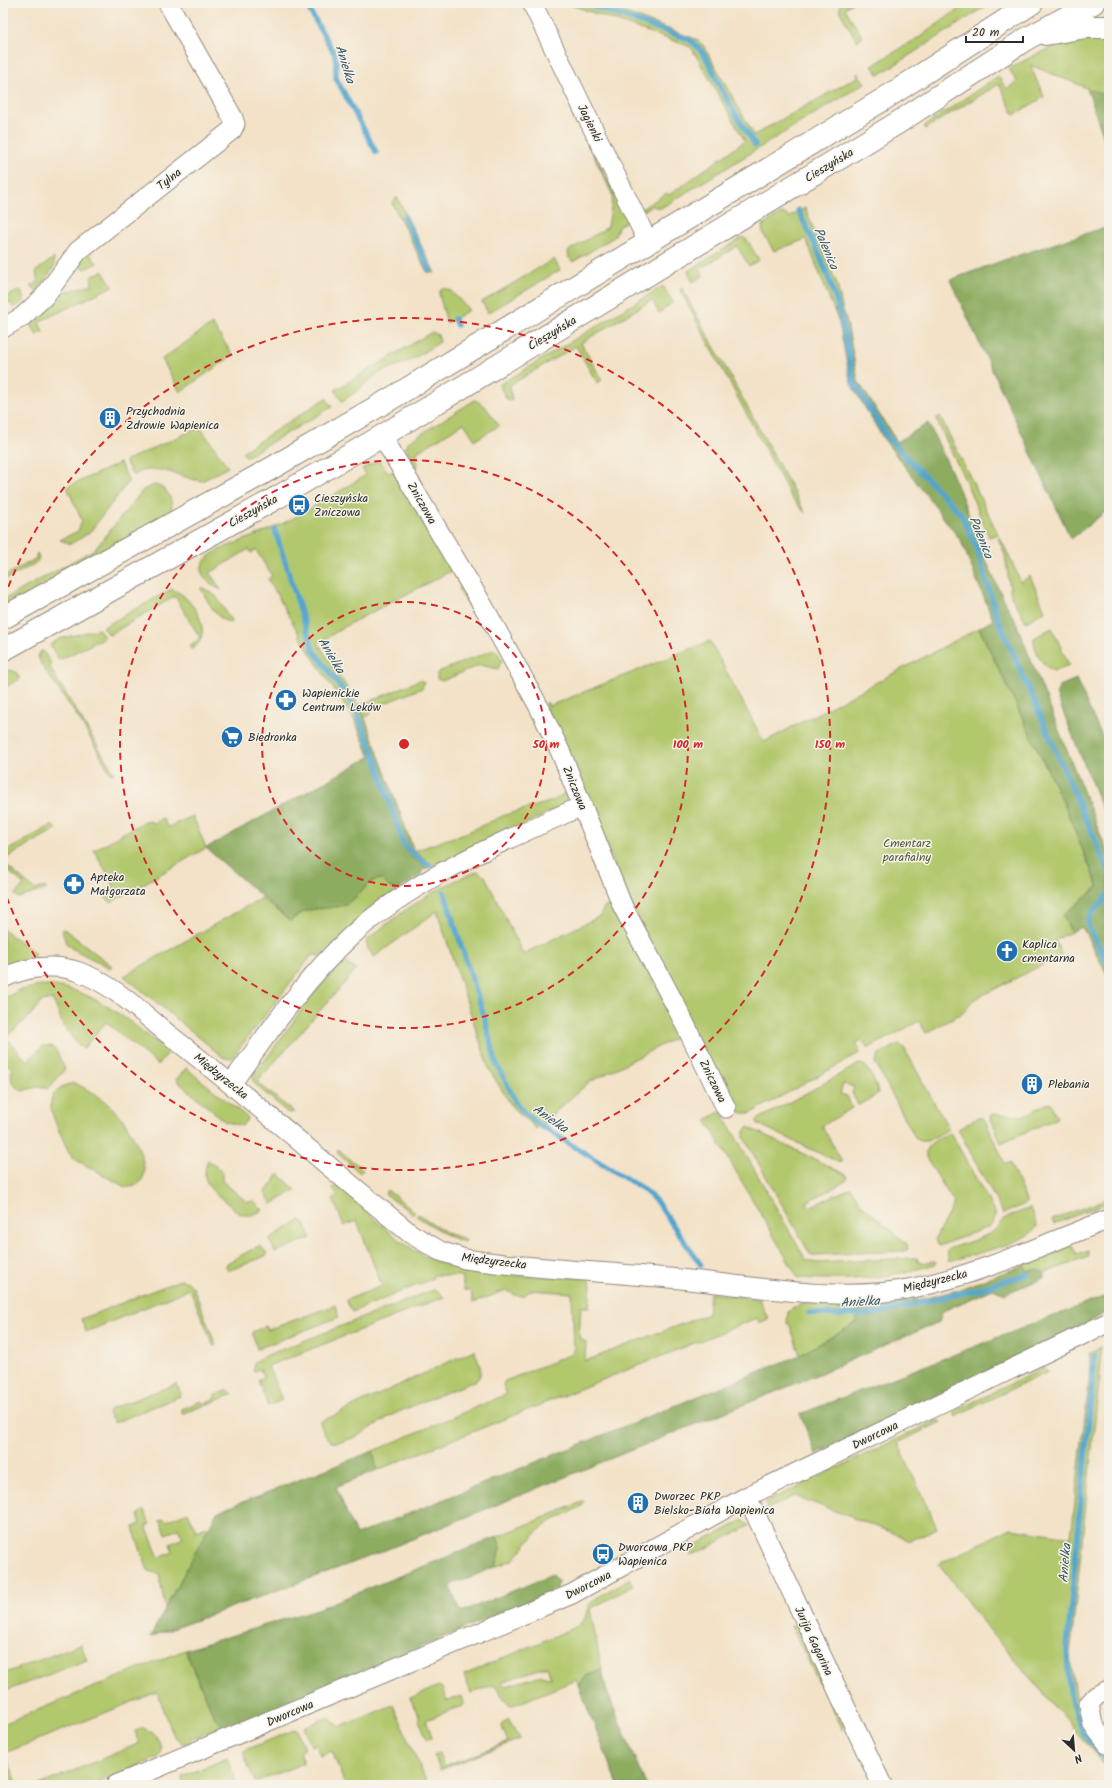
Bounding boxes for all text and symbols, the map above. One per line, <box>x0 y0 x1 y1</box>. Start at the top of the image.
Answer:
scale bar <box>966 18 1023 44</box>
text: 20 m <box>972 23 1000 42</box>
water label: Anielka <box>329 43 361 87</box>
street label: Jagienki <box>572 101 607 146</box>
street label: Cieszyńska <box>801 143 858 188</box>
street label: Tylna <box>153 163 186 195</box>
water label: Palenica <box>807 224 844 274</box>
street label: Cieszyńska <box>524 311 581 356</box>
place label: Przychodnia Zdrowie Wapienica <box>126 402 220 435</box>
building icon: Przychodnia Zdrowie Wapienica <box>97 405 123 431</box>
street label: Zniczowa <box>402 478 442 528</box>
place label: Cieszyńska Zniczowa <box>314 489 369 522</box>
street label: Cieszyńska <box>225 490 282 533</box>
bus stop icon: Cieszyńska Zniczowa <box>286 492 312 518</box>
water label: Palenica <box>963 513 999 563</box>
water label: Anielka <box>312 634 350 679</box>
place label: Wapienickie Centrum Leków <box>302 684 382 717</box>
pharmacy icon: Wapienickie Centrum Leków <box>273 687 299 713</box>
supermarket icon: Biedronka <box>219 724 245 750</box>
place label: Biedronka <box>248 728 297 747</box>
text: 50 m <box>532 735 560 754</box>
text: 100 m <box>673 735 703 754</box>
text: 150 m <box>815 735 845 754</box>
centre of rings <box>397 737 411 751</box>
street label: Zniczowa <box>557 763 592 814</box>
park label: Cmentarz parafialny <box>882 834 931 867</box>
place label: Apteka Małgorzata <box>90 868 146 901</box>
pharmacy icon: Apteka Małgorzata <box>61 871 87 897</box>
place label: Kaplica cmentarna <box>1022 935 1075 968</box>
church icon: Kaplica cmentarna <box>994 938 1020 964</box>
street label: Międzyrzecka <box>189 1048 252 1105</box>
street label: Zniczowa <box>694 1056 731 1107</box>
building icon: Plebania <box>1019 1071 1045 1097</box>
place label: Plebania <box>1048 1075 1090 1094</box>
water label: Anielka <box>528 1099 573 1140</box>
street label: Międzyrzecka <box>460 1248 528 1275</box>
street label: Międzyrzecka <box>901 1264 970 1299</box>
water label: Anielka <box>840 1291 881 1314</box>
street label: Dworcowa <box>849 1416 902 1455</box>
place label: Dworzec PKP Bielsko-Biała Wapienica <box>654 1487 775 1520</box>
building icon: Dworzec PKP Bielsko-Biała Wapienica <box>625 1490 651 1516</box>
place label: Dworcowa PKP Wapienica <box>618 1538 693 1571</box>
bus stop icon: Dworcowa PKP Wapienica <box>590 1541 616 1567</box>
water label: Anielka <box>1053 1542 1078 1584</box>
street label: Dworcowa <box>562 1566 615 1605</box>
street label: Jurija Gagarina <box>789 1603 838 1679</box>
street label: Dworcowa <box>264 1695 317 1732</box>
north arrow <box>1054 1730 1094 1770</box>
text: N <box>1071 1748 1085 1768</box>

